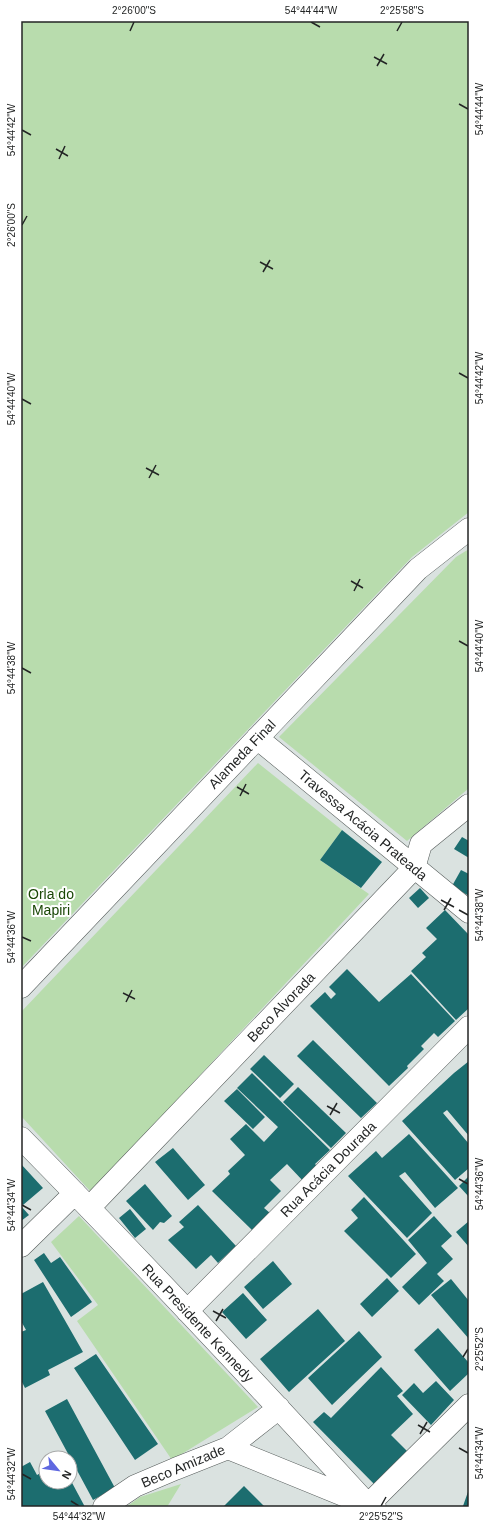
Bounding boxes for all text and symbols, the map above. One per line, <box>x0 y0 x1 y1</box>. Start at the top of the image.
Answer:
text: 2°26'00"S <box>112 5 156 16</box>
text: 54°44'44"W <box>285 5 338 16</box>
text: 2°25'58"S <box>380 5 424 16</box>
text: 54°44'44"W <box>474 82 485 135</box>
text: 54°44'42"W <box>6 103 17 156</box>
text: 2°26'00"S <box>6 203 17 247</box>
text: 54°44'42"W <box>474 351 485 404</box>
text: 54°44'40"W <box>6 372 17 425</box>
text: 54°44'40"W <box>474 619 485 672</box>
text: 54°44'38"W <box>6 641 17 694</box>
street label: Alameda Final <box>205 716 279 792</box>
street label: Travessa Acácia Prateada <box>295 767 431 884</box>
park label: Orla do Mapiri <box>28 886 74 918</box>
text: 54°44'38"W <box>474 888 485 941</box>
text: 54°44'36"W <box>6 910 17 963</box>
street label: Beco Alvorada <box>244 969 318 1045</box>
street label: Rua Acácia Dourada <box>277 1118 379 1220</box>
text: 54°44'36"W <box>474 1157 485 1210</box>
text: 54°44'34"W <box>6 1178 17 1231</box>
street label: Rua Presidente Kennedy <box>139 1261 257 1385</box>
text: 2°25'52"S <box>474 1327 485 1371</box>
text: 54°44'34"W <box>474 1426 485 1479</box>
street label: Beco Amizade <box>139 1441 228 1491</box>
text: 54°44'32"W <box>6 1447 17 1500</box>
north arrow <box>38 1450 78 1490</box>
text: N <box>60 1468 74 1481</box>
text: 54°44'32"W <box>53 1511 106 1522</box>
text: 2°25'52"S <box>359 1511 403 1522</box>

